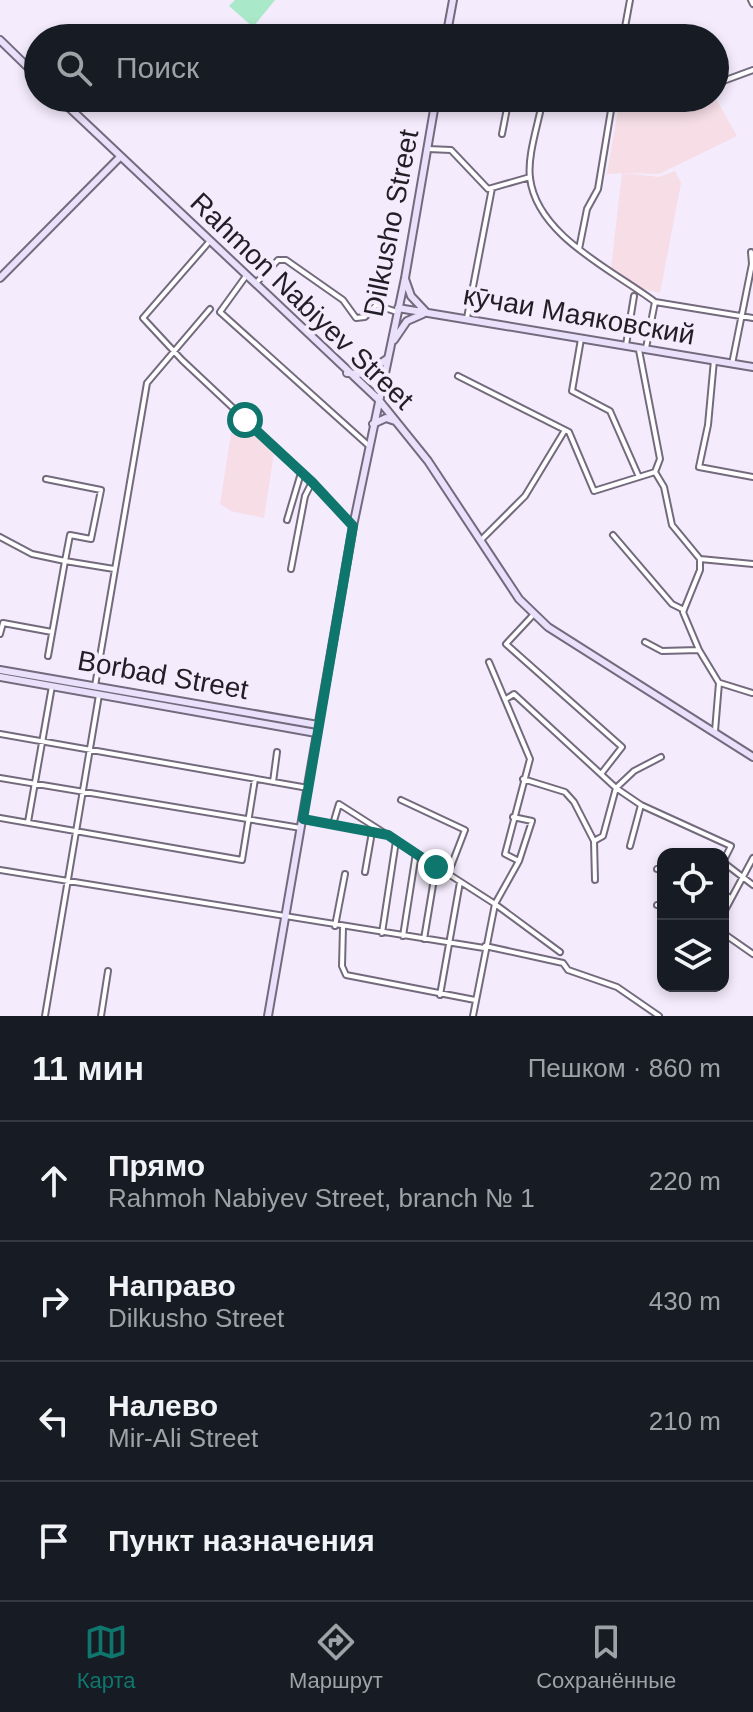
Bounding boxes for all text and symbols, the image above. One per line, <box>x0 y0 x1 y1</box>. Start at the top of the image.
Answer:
search box <box>24 24 729 112</box>
icon: search <box>52 46 96 90</box>
text: Поиск <box>116 51 199 84</box>
street label: Dilkusho Street <box>358 127 424 319</box>
street label: Rahmon Nabiyev Street <box>184 187 420 416</box>
street label: кӯчаи Маяковский <box>461 279 697 351</box>
route start <box>227 402 263 438</box>
street label: Borbad Street <box>75 645 251 705</box>
map controls <box>657 848 729 992</box>
button: locate <box>657 848 729 920</box>
route end <box>418 849 454 885</box>
button: layers <box>657 920 729 992</box>
text: 11 мин <box>32 1049 144 1087</box>
text: Пешком · 860 m <box>528 1053 721 1083</box>
text: Прямо <box>108 1149 205 1182</box>
icon: ahead <box>32 1159 76 1203</box>
text: 220 m <box>649 1166 721 1196</box>
text: Rahmoh Nabiyev Street, branch № 1 <box>108 1183 535 1213</box>
text: Направо <box>108 1269 236 1302</box>
icon: right <box>32 1279 76 1323</box>
text: 430 m <box>649 1286 721 1316</box>
text: Dilkusho Street <box>108 1303 284 1333</box>
text: Налево <box>108 1389 218 1422</box>
icon: left <box>32 1399 76 1443</box>
text: 210 m <box>649 1406 721 1436</box>
text: Mir-Ali Street <box>108 1423 258 1453</box>
icon: arrive <box>32 1519 76 1563</box>
text: Пункт назначения <box>108 1524 375 1557</box>
tab: Карта <box>77 1620 136 1694</box>
tab: Маршрут <box>289 1620 383 1694</box>
tab: Сохранённые <box>536 1620 676 1694</box>

